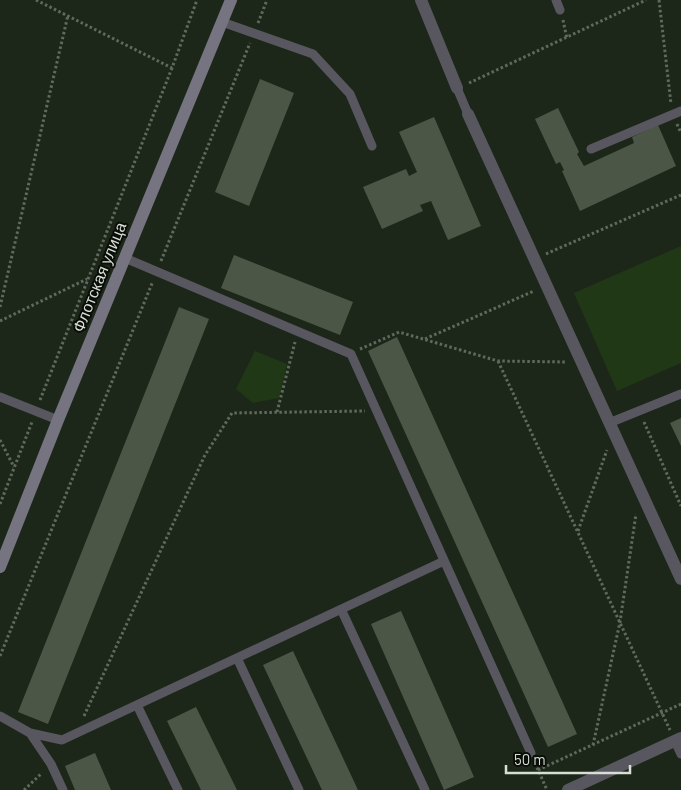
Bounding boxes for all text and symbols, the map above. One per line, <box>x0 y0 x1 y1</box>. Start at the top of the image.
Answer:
street label: Флотская улица <box>68 219 129 335</box>
scale bar <box>506 742 630 774</box>
text: 50 m <box>514 750 546 768</box>

